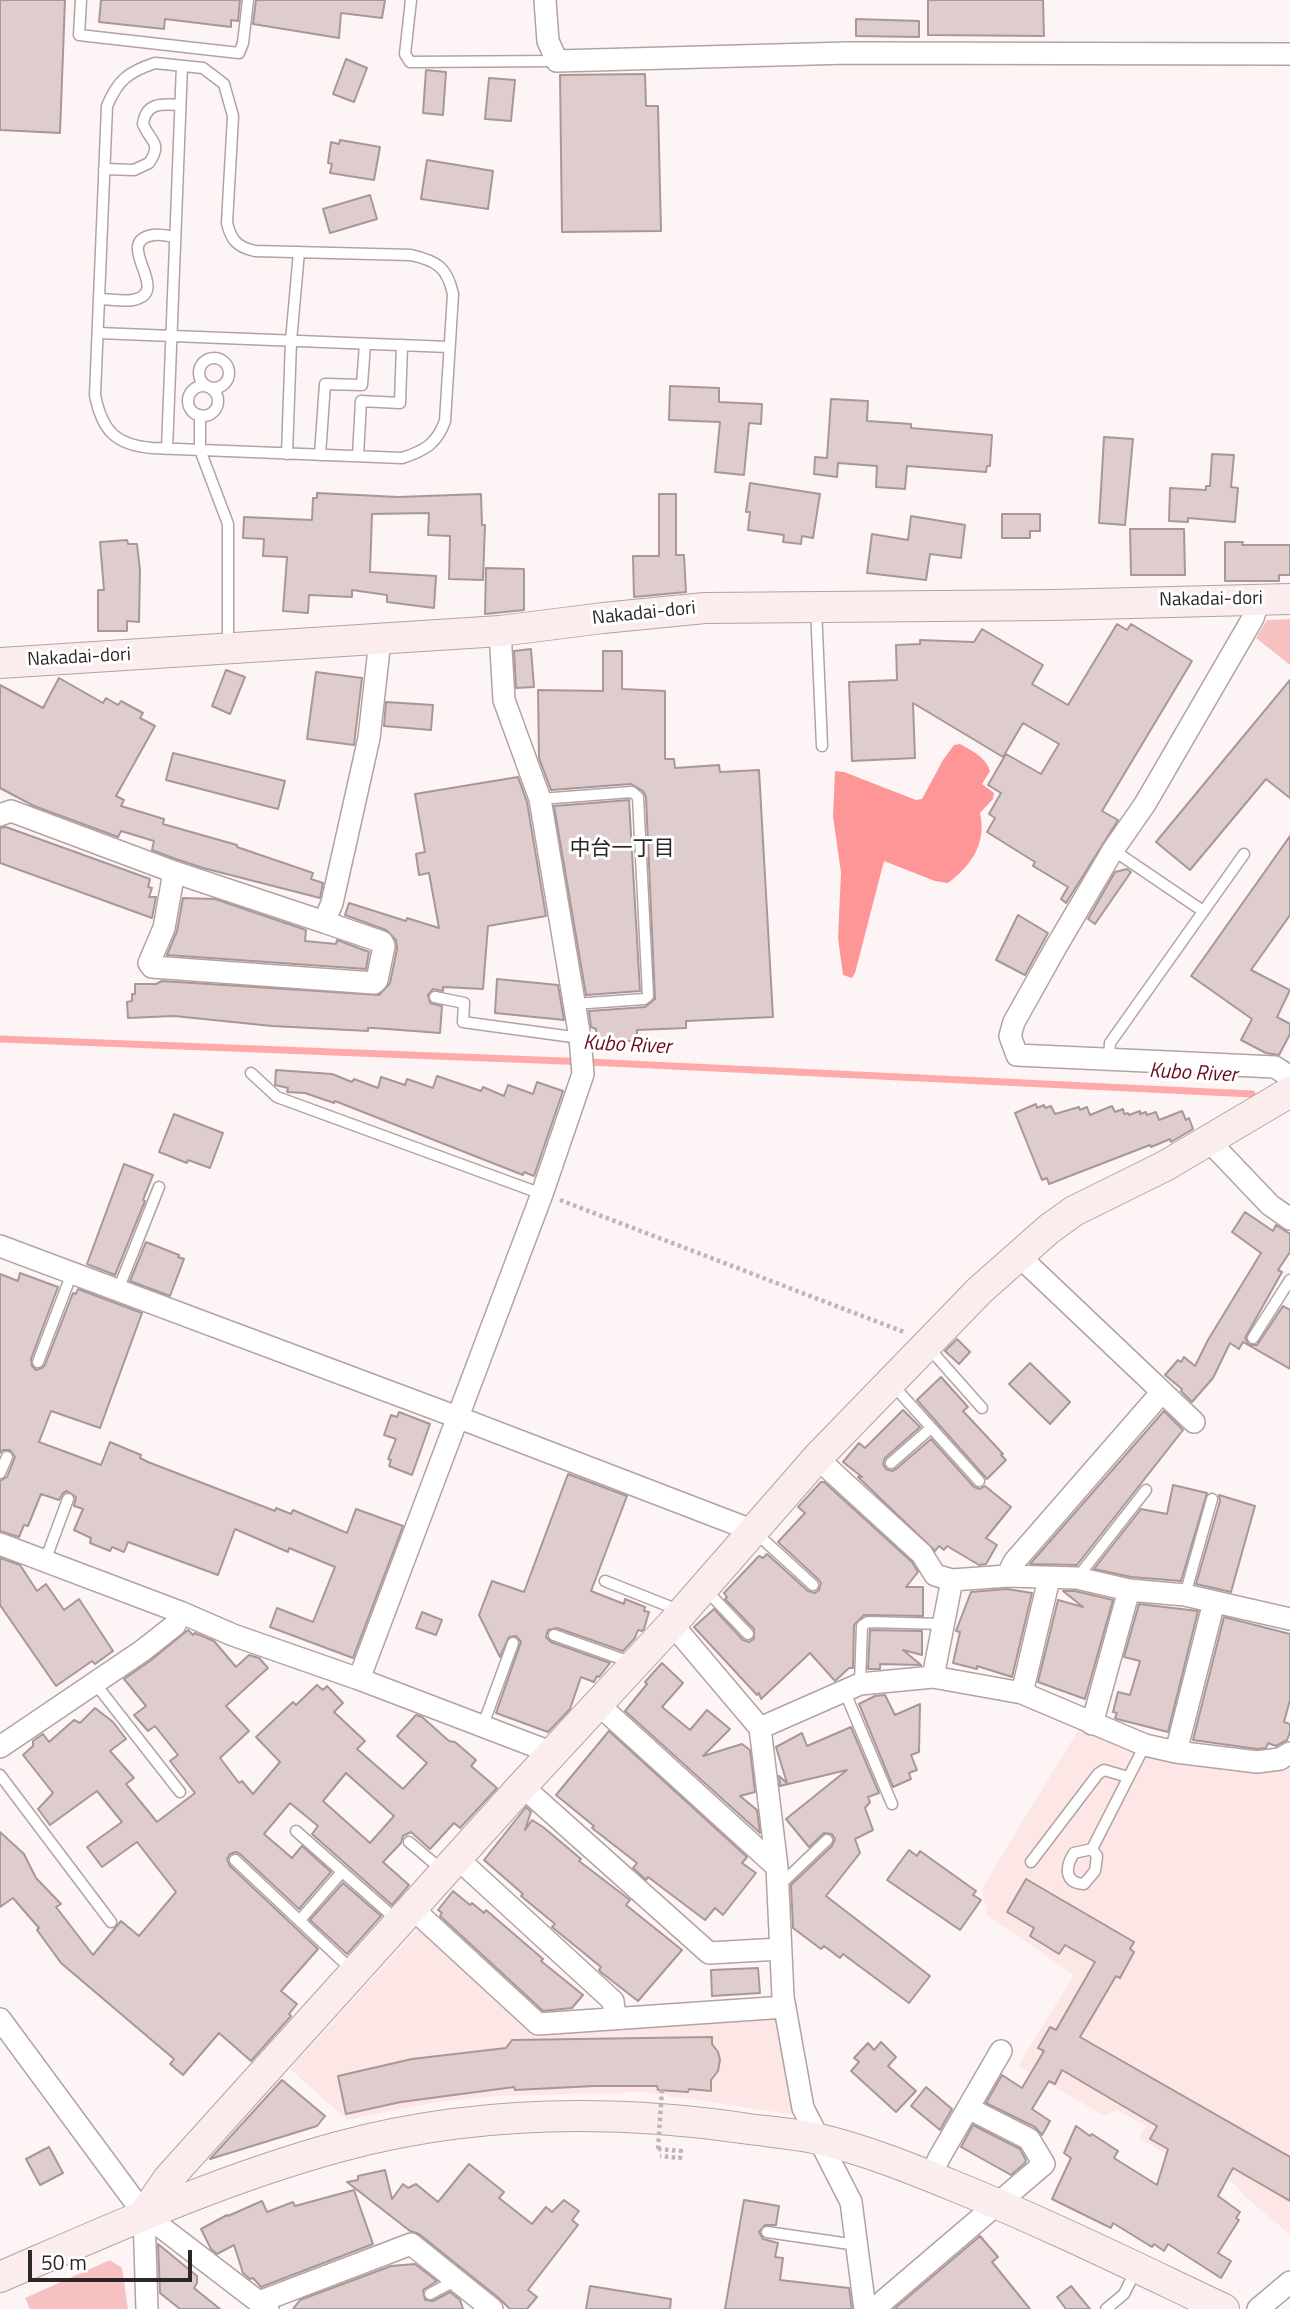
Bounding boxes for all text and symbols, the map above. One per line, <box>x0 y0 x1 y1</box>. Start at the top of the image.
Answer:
street label: Nakadai-dori <box>1159 588 1263 612</box>
street label: Nakadai-dori <box>591 597 697 631</box>
street label: Nakadai-dori <box>27 644 131 672</box>
district label: 中台一丁目 <box>570 837 674 863</box>
water label: Kubo River <box>582 1031 672 1061</box>
water label: Kubo River <box>1148 1059 1238 1089</box>
scale bar <box>32 2236 196 2280</box>
text: 50 m <box>41 2246 87 2278</box>

